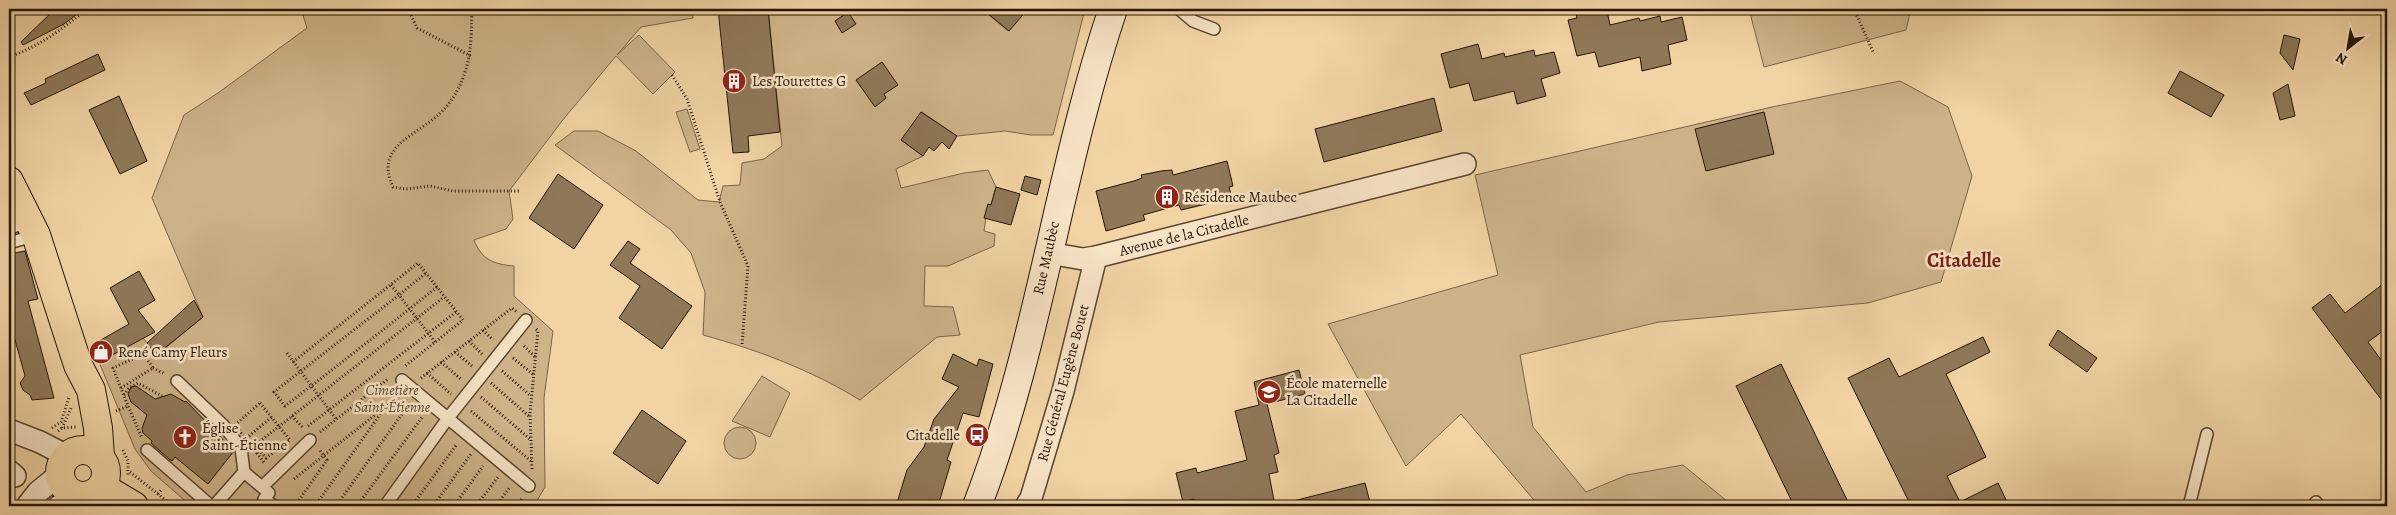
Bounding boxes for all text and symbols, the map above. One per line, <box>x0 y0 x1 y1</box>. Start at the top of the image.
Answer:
north arrow <box>2324 22 2374 72</box>
text: N <box>2332 48 2351 69</box>
building icon: Les Tourettes G <box>721 68 747 94</box>
place label: Les Tourettes G <box>752 71 846 91</box>
building icon: Résidence Maubec <box>1154 184 1180 210</box>
place label: Résidence Maubec <box>1184 187 1297 207</box>
street label: Avenue de la Citadelle <box>1116 209 1251 261</box>
street label: Rue Maubèc <box>1028 219 1064 297</box>
district label: Citadelle <box>1927 247 2001 274</box>
street label: Rue Général Eugène Bouet <box>1032 302 1094 464</box>
shop icon: René Camy Fleurs <box>88 339 114 365</box>
place label: René Camy Fleurs <box>118 342 228 362</box>
place label: École maternelle La Citadelle <box>1286 373 1388 410</box>
school or university icon: École maternelle La Citadelle <box>1256 379 1282 405</box>
park label: Cimetière Saint-Étienne <box>354 380 431 417</box>
place label: Église Saint-Étienne <box>202 418 287 455</box>
bus stop icon: Citadelle <box>964 422 990 448</box>
church icon: Église Saint-Étienne <box>172 424 198 450</box>
place label: Citadelle <box>906 425 960 445</box>

